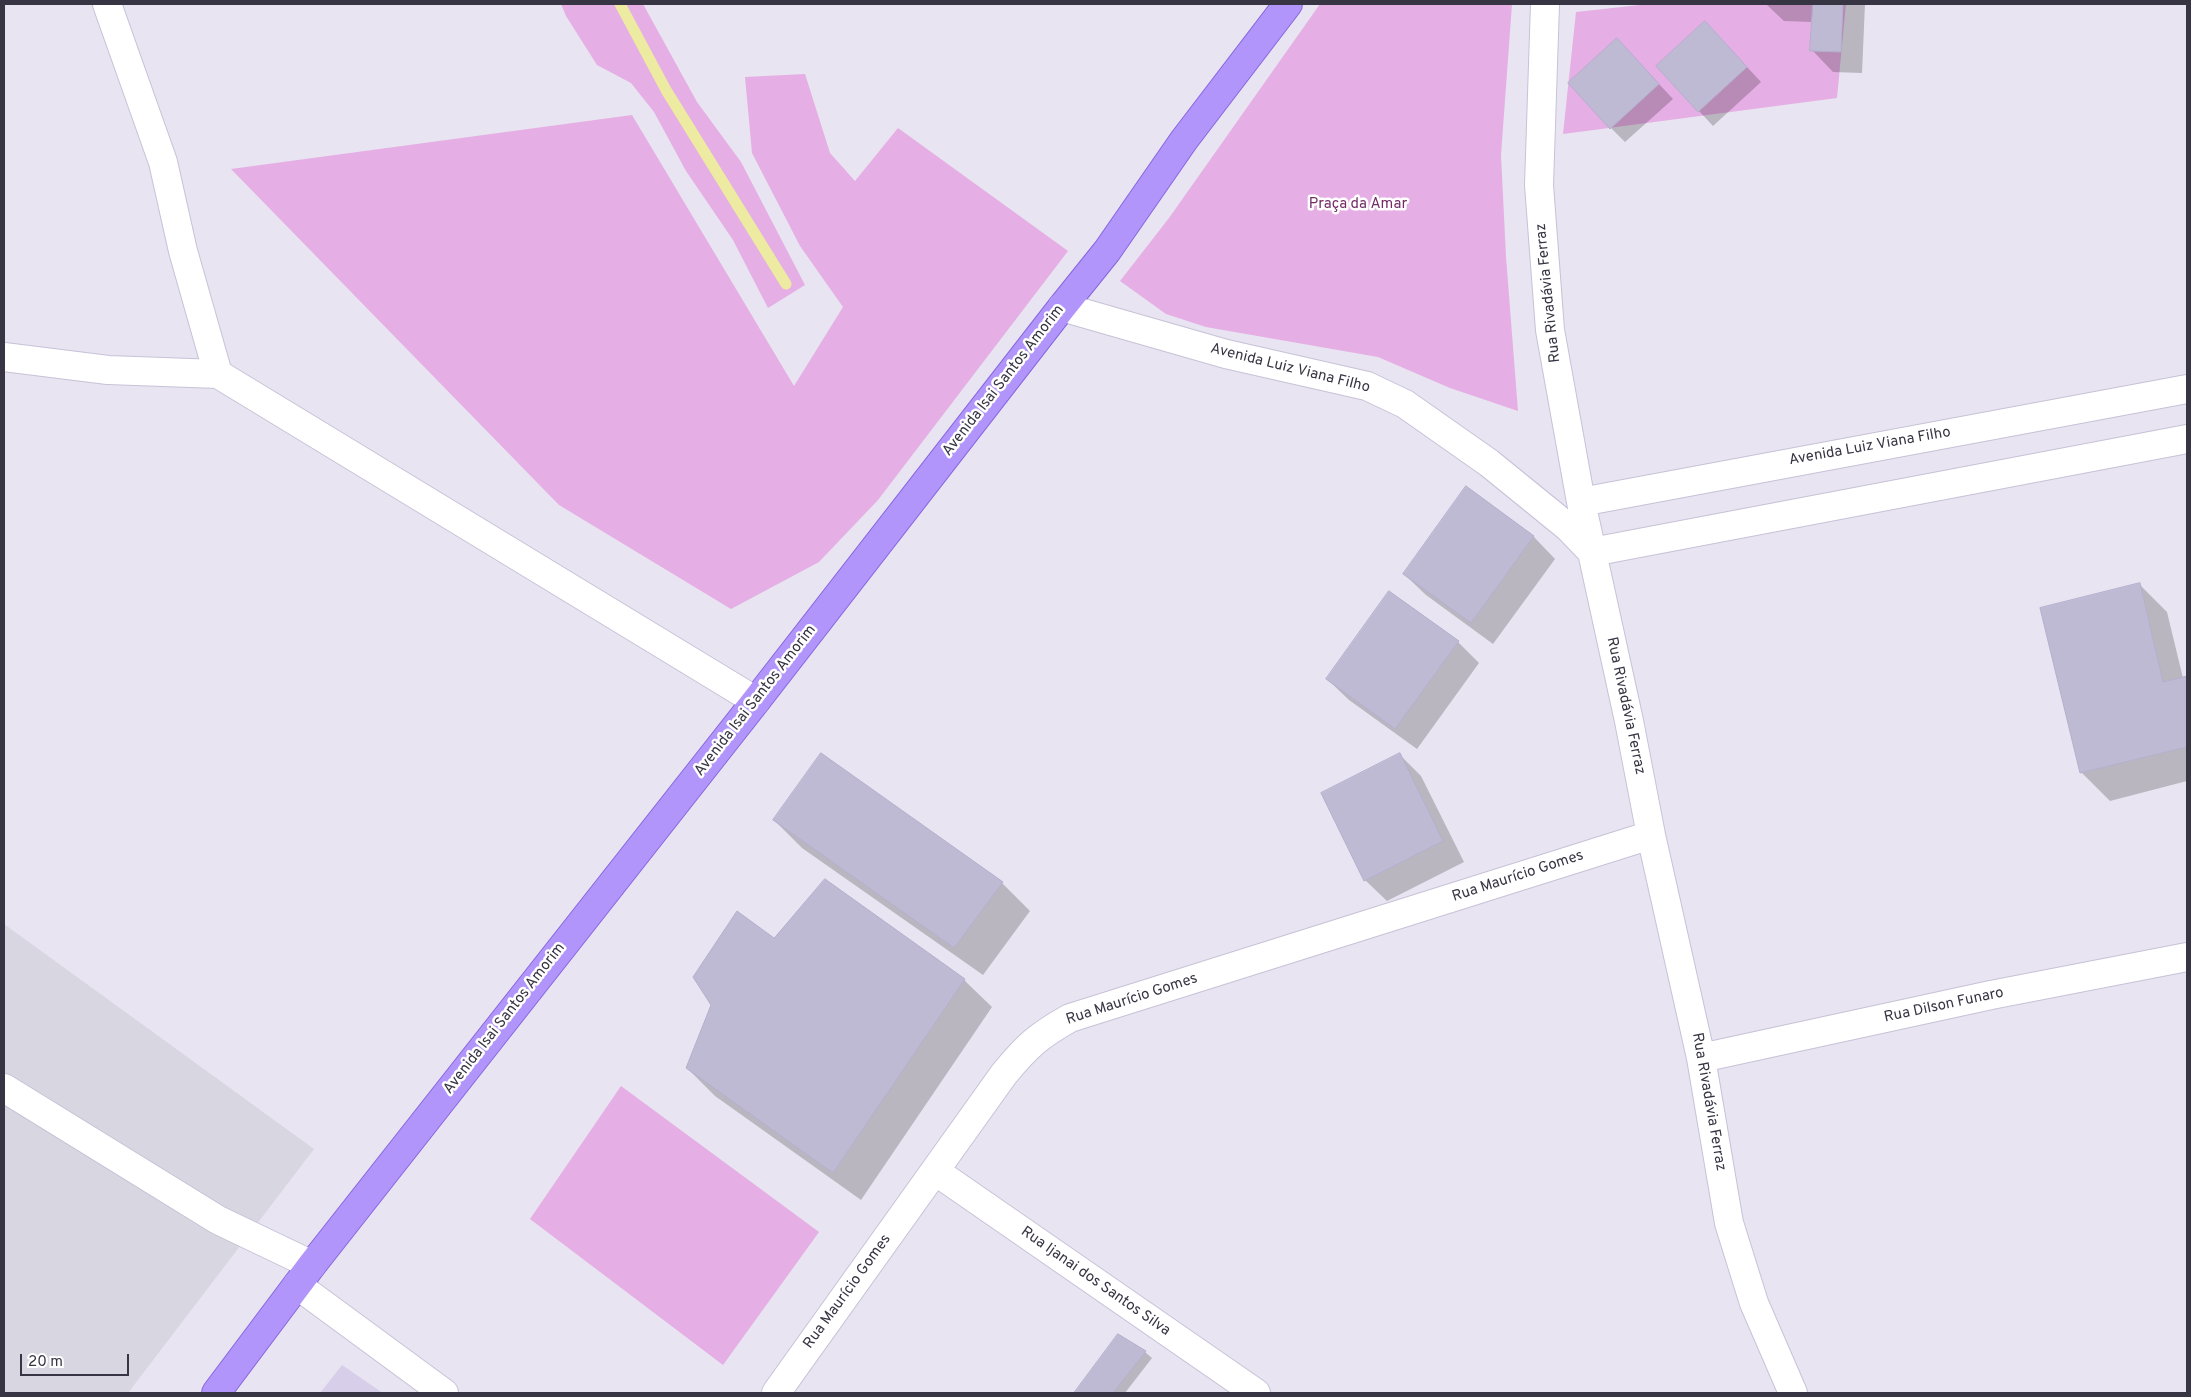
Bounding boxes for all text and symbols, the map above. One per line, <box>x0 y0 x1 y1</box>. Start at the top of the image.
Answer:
park label: Praça da Amar <box>1309 196 1407 214</box>
street label: Rua Rivadávia Ferraz <box>1533 222 1565 364</box>
street label: Avenida Isai Santos Amorim <box>939 302 1069 460</box>
street label: Avenida Luiz Viana Filho <box>1208 340 1372 398</box>
street label: Avenida Luiz Viana Filho <box>1788 424 1952 470</box>
street label: Avenida Isai Santos Amorim <box>691 622 821 780</box>
street label: Rua Rivadávia Ferraz <box>1602 636 1648 776</box>
street label: Rua Maurício Gomes <box>1450 847 1586 907</box>
street label: Avenida Isai Santos Amorim <box>440 940 570 1098</box>
street label: Rua Maurício Gomes <box>1064 970 1200 1030</box>
street label: Rua Dilson Funaro <box>1883 985 2005 1027</box>
street label: Rua Rivadávia Ferraz <box>1687 1031 1729 1173</box>
street label: Rua Ijanai dos Santos Silva <box>1017 1223 1173 1341</box>
street label: Rua Maurício Gomes <box>800 1231 896 1353</box>
scale bar <box>22 1344 131 1376</box>
text: 20 m <box>28 1353 63 1372</box>

